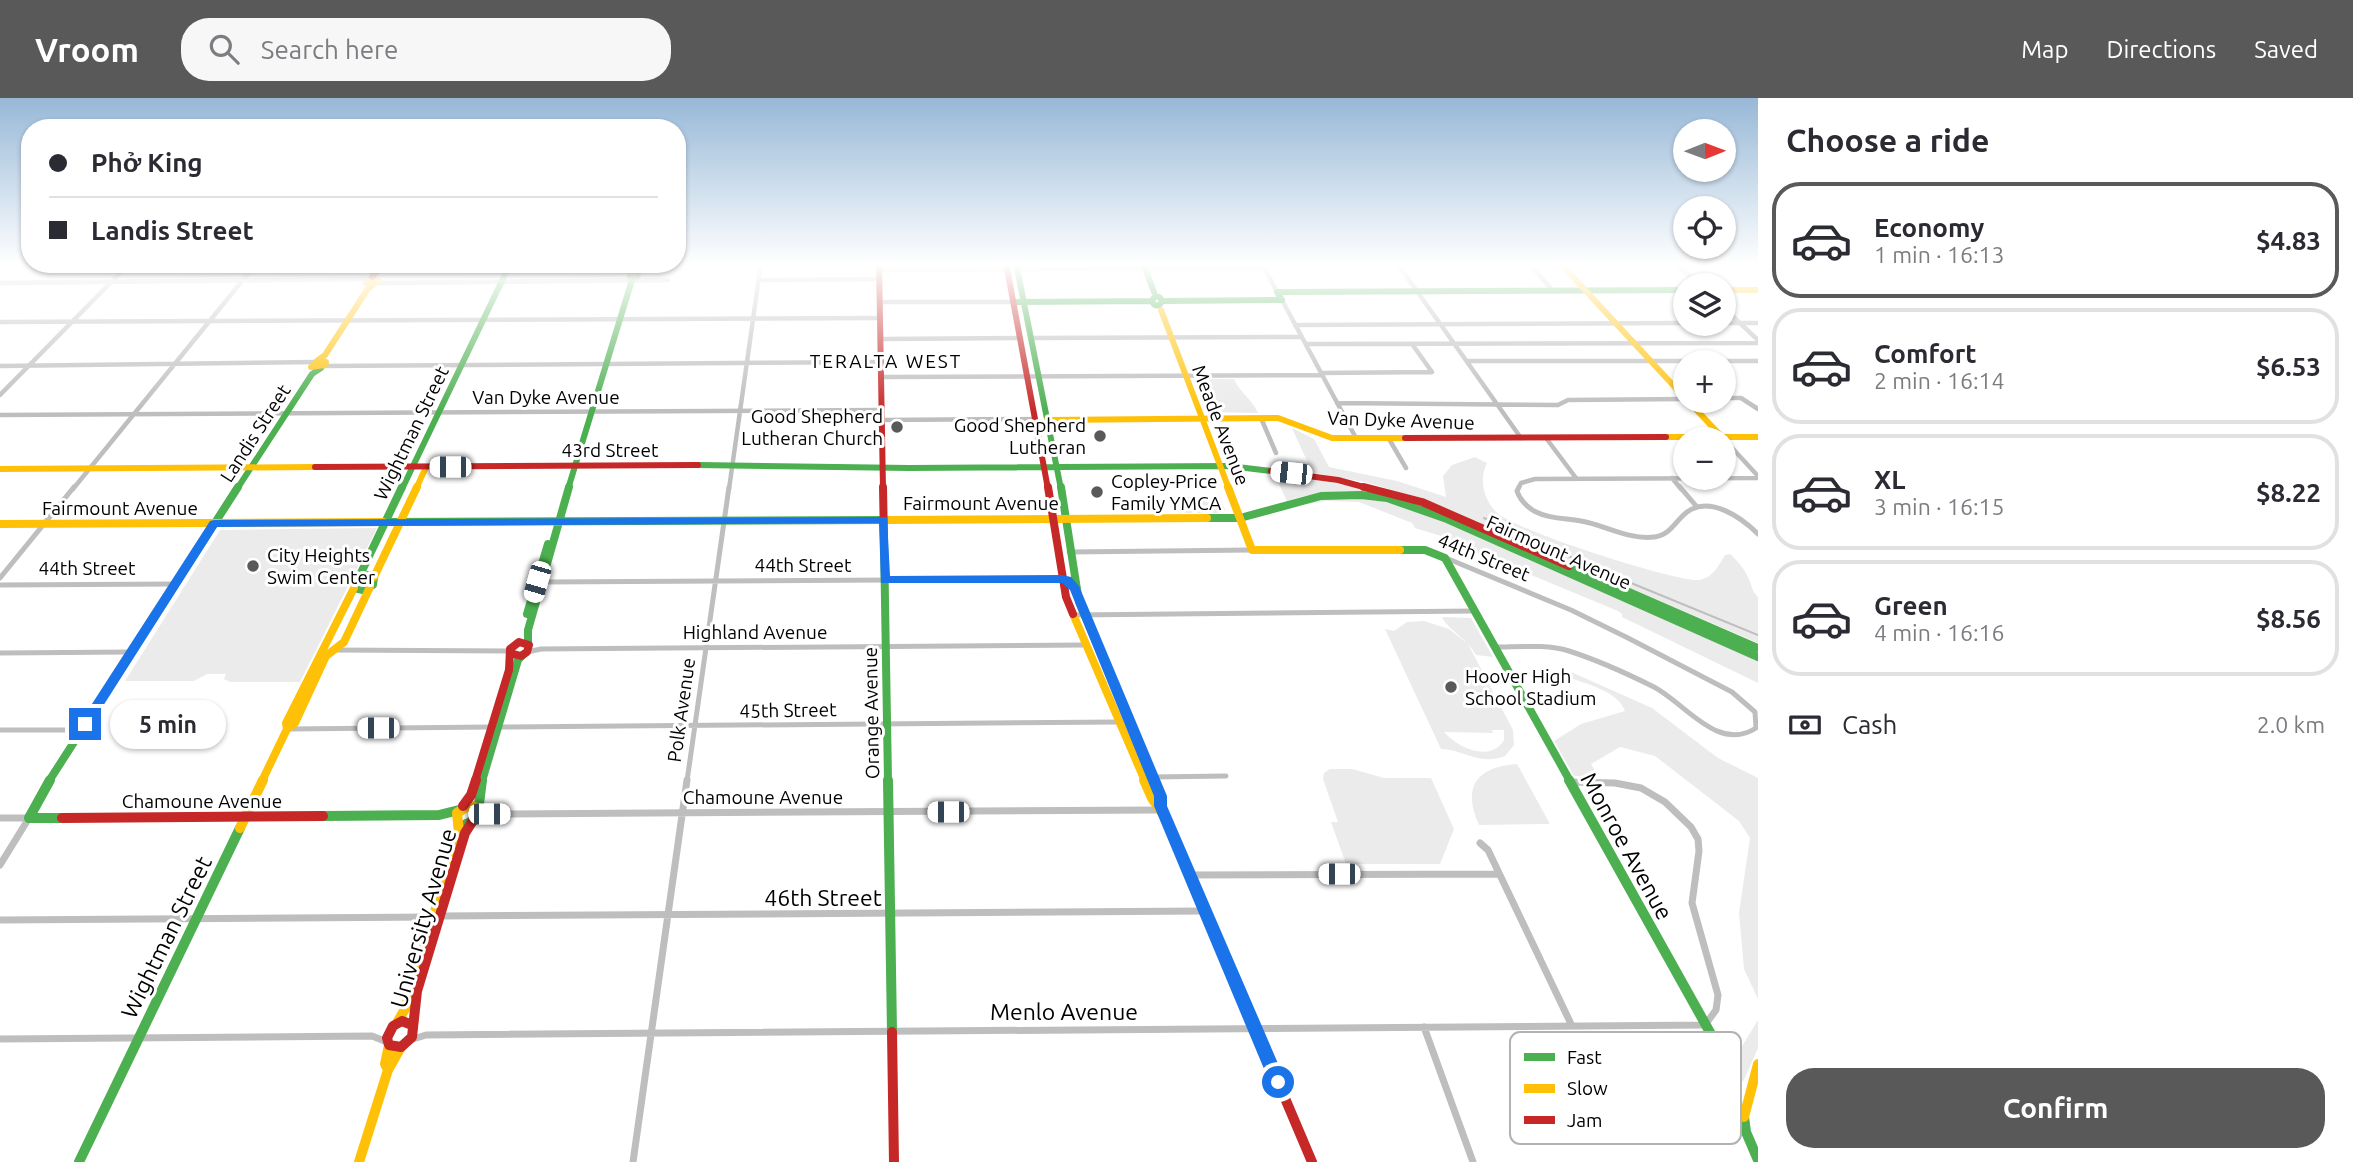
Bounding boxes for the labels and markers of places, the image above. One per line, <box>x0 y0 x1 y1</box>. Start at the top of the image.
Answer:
place label: Good Shepherd Lutheran Church <box>741 405 883 449</box>
place label: Good Shepherd Lutheran <box>954 414 1086 458</box>
marker: Good Shepherd Lutheran Church <box>889 419 905 435</box>
marker: Good Shepherd Lutheran <box>1092 428 1108 444</box>
place label: Copley-Price Family YMCA <box>1111 470 1222 514</box>
marker: Copley-Price Family YMCA <box>1089 484 1105 500</box>
place label: City Heights Swim Center <box>267 544 375 588</box>
marker: City Heights Swim Center <box>245 558 261 574</box>
place label: Hoover High School Stadium <box>1465 665 1596 709</box>
marker: Hoover High School Stadium <box>1443 679 1459 695</box>

